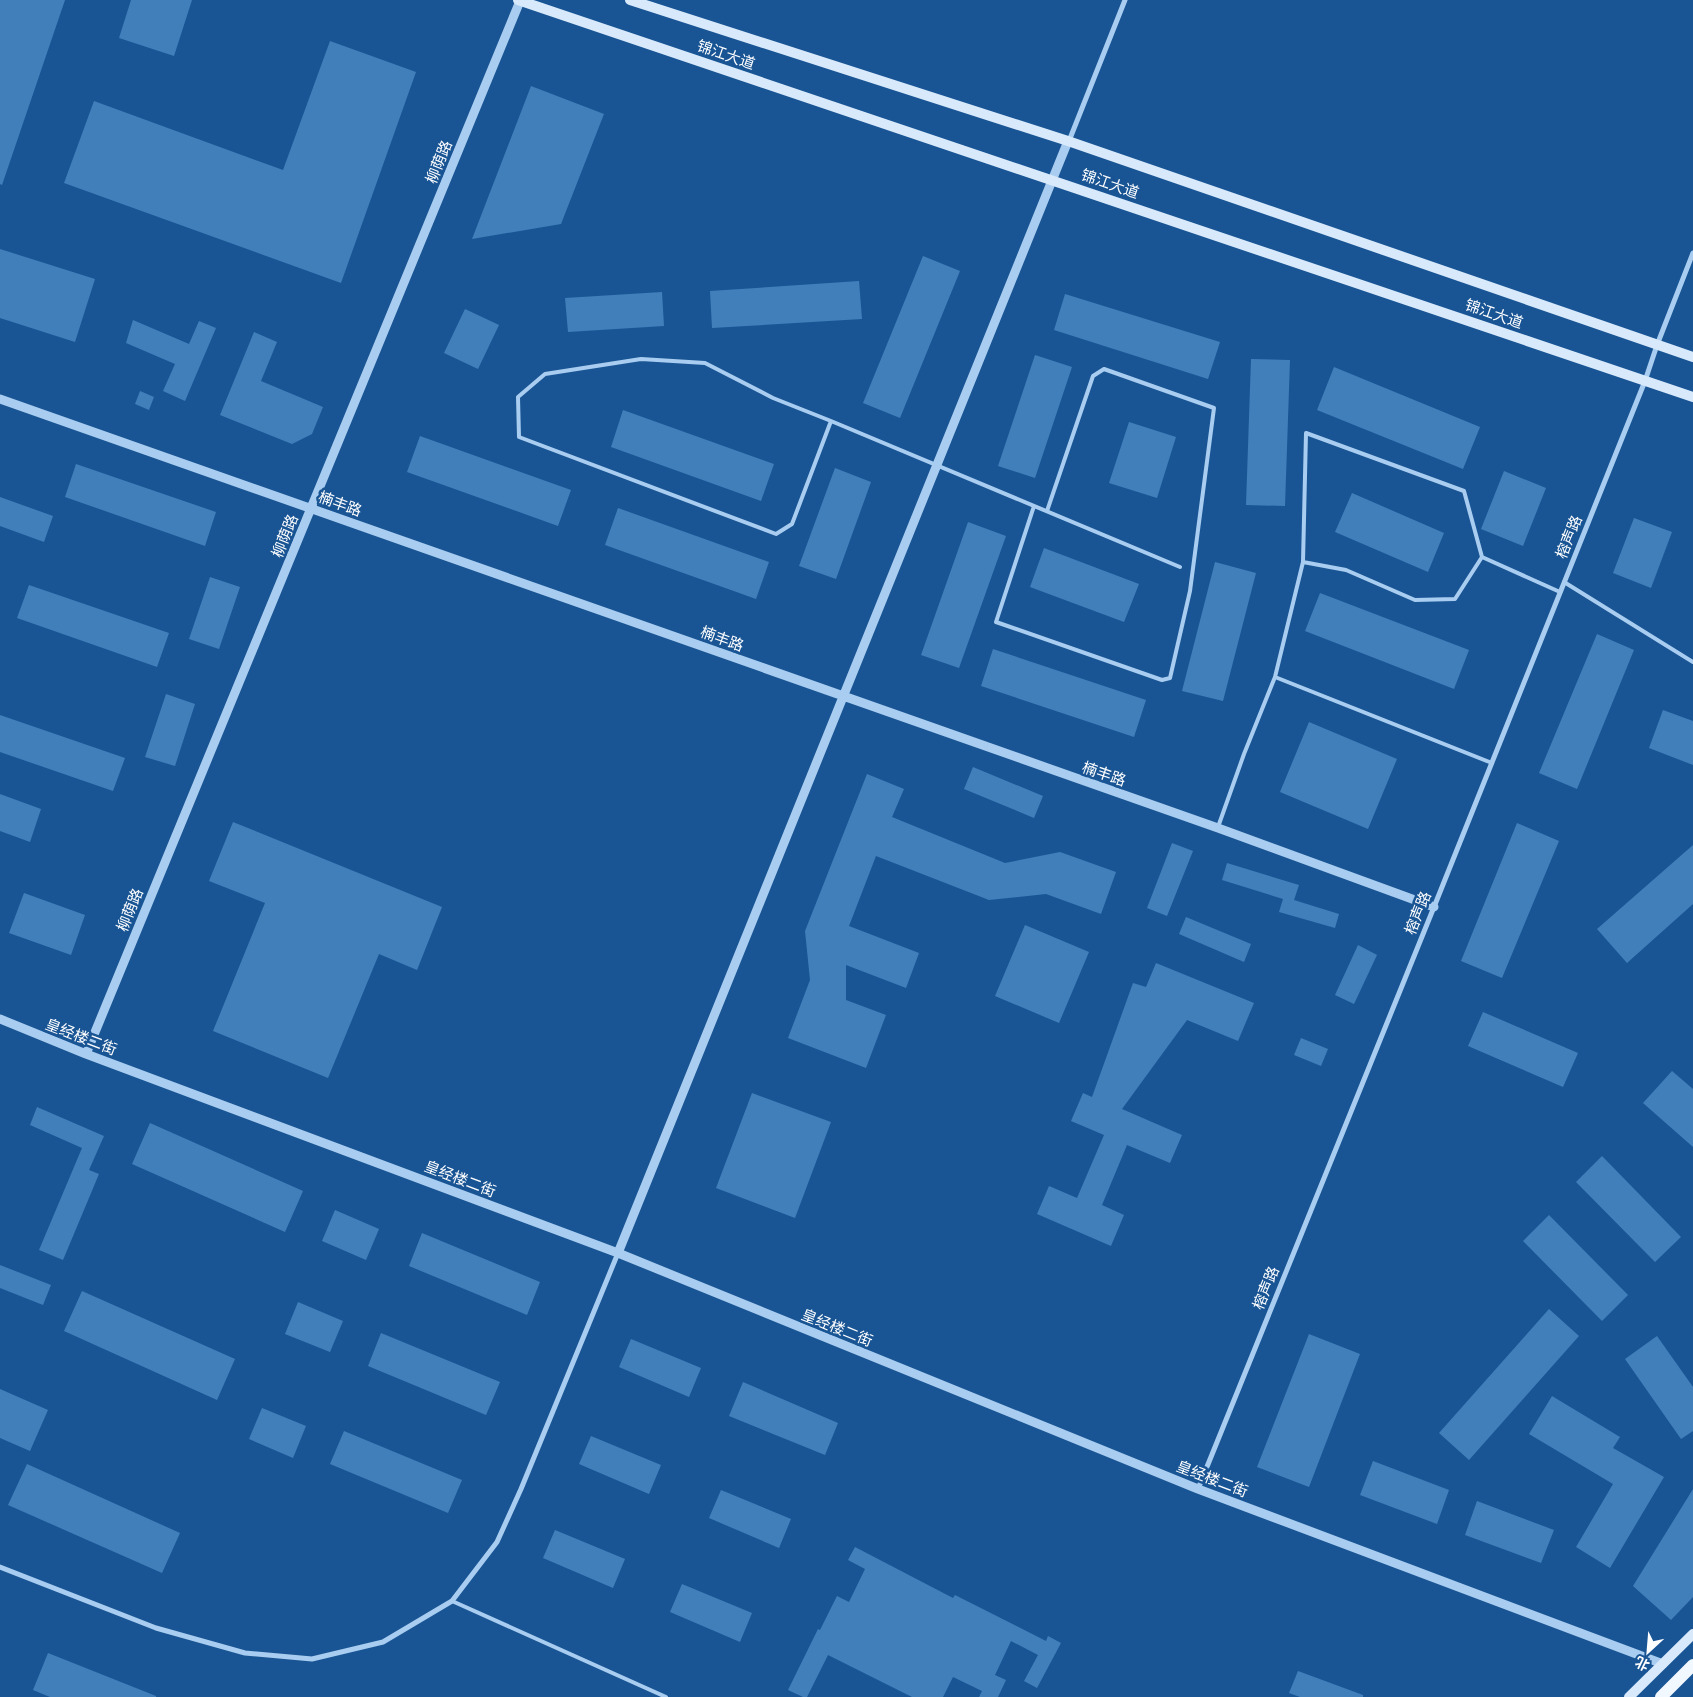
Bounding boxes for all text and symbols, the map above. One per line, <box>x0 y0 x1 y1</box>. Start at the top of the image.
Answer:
street label: 锦江大道 <box>695 37 757 73</box>
street label: 柳荫路 <box>422 138 456 186</box>
street label: 锦江大道 <box>1079 166 1141 202</box>
street label: 锦江大道 <box>1463 296 1525 332</box>
street label: 楠丰路 <box>316 488 364 520</box>
street label: 柳荫路 <box>268 512 302 560</box>
street label: 榕声路 <box>1552 513 1586 561</box>
street label: 楠丰路 <box>698 623 746 655</box>
street label: 楠丰路 <box>1080 758 1128 790</box>
street label: 柳荫路 <box>113 886 147 934</box>
street label: 榕声路 <box>1401 889 1435 937</box>
street label: 皇经楼二街 <box>43 1015 119 1059</box>
street label: 皇经楼二街 <box>422 1157 498 1201</box>
street label: 榕声路 <box>1249 1264 1283 1312</box>
street label: 皇经楼二街 <box>799 1306 875 1350</box>
street label: 皇经楼二街 <box>1174 1457 1250 1501</box>
north arrow <box>1623 1627 1673 1677</box>
text: 北 <box>1633 1653 1652 1674</box>

